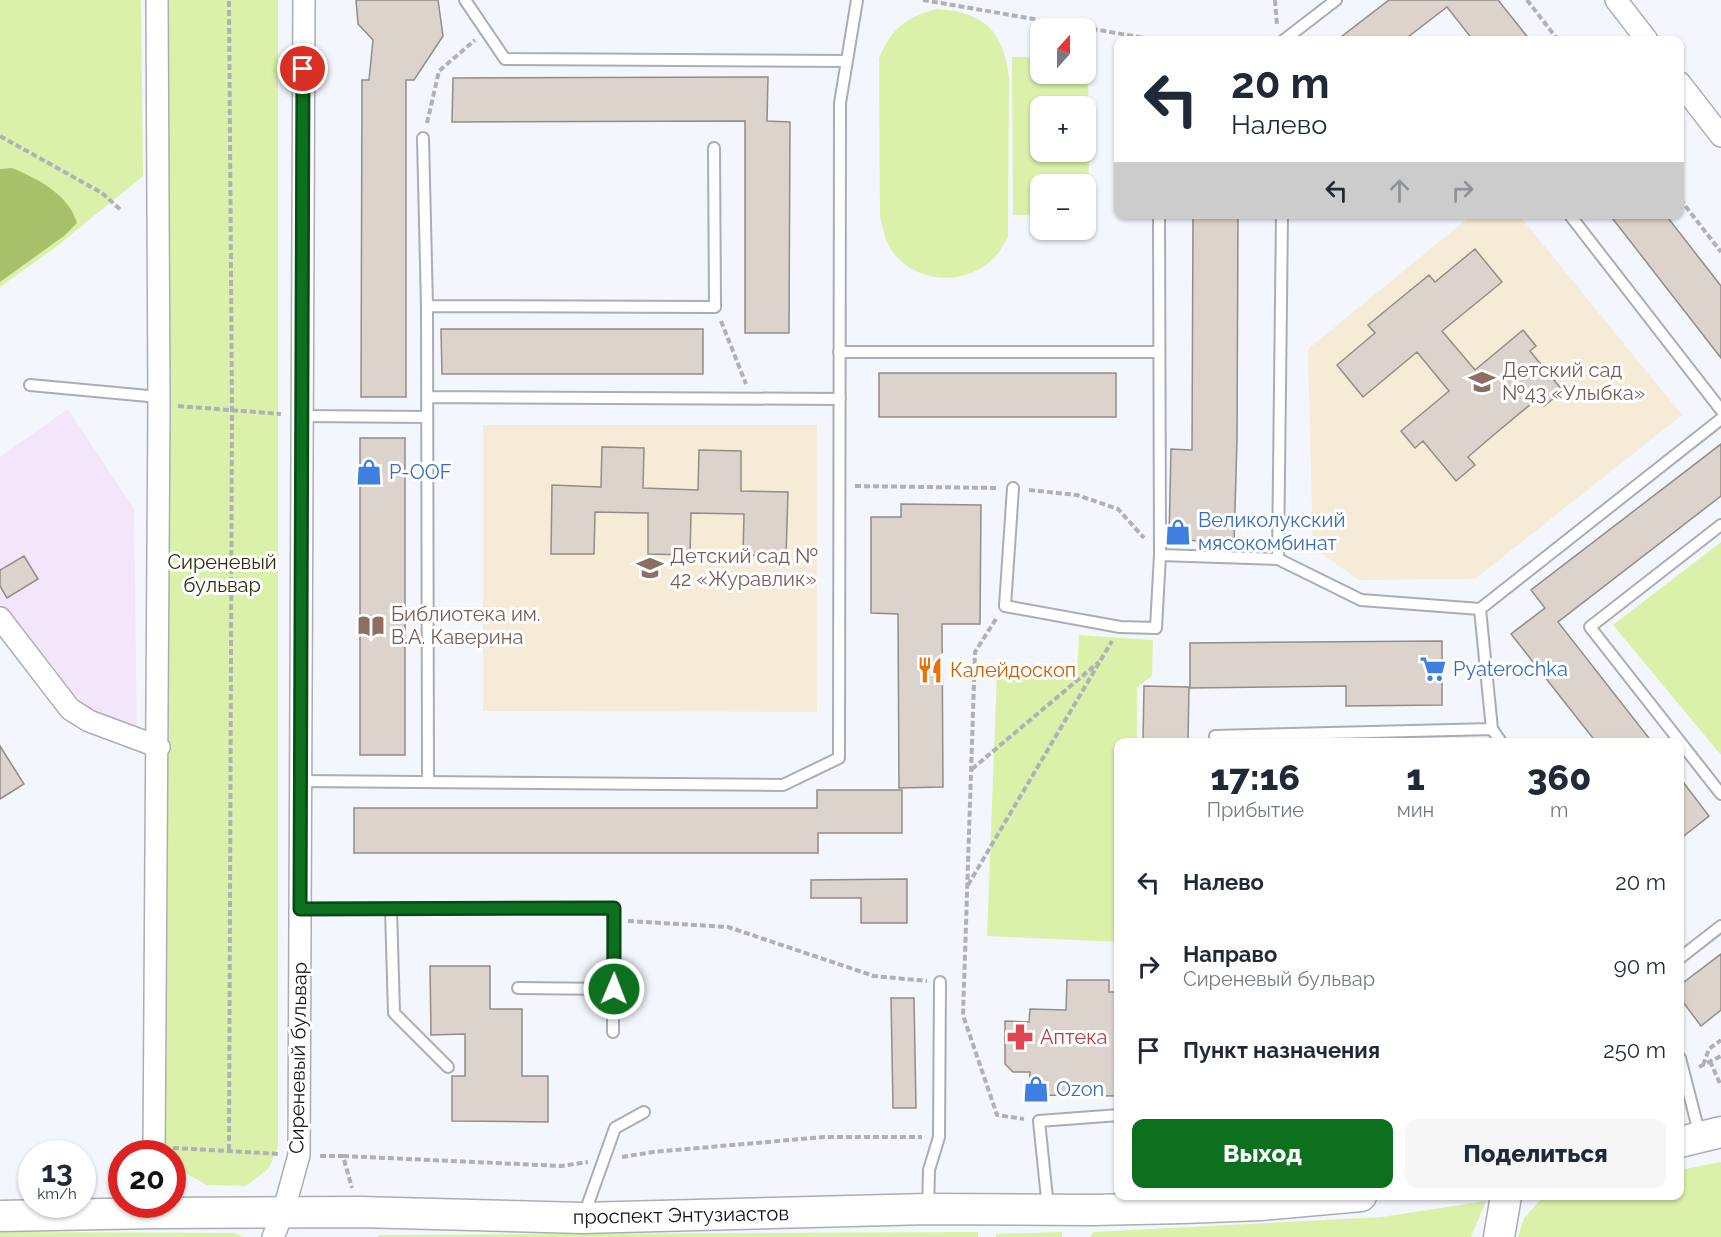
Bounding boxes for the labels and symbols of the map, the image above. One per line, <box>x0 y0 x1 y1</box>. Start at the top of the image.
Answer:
north arrow <box>1030 18 1096 84</box>
pin <box>277 43 328 94</box>
place label: Детский сад №43 «Улыбка» <box>1502 358 1645 405</box>
school or university icon: Детский сад №43 «Улыбка» <box>1467 367 1497 397</box>
shop icon: P-OOF <box>354 457 384 487</box>
place label: P-OOF <box>389 460 452 484</box>
place label: Великолукский мясокомбинат <box>1198 508 1345 555</box>
shop icon: Великолукский мясокомбинат <box>1163 517 1193 547</box>
place label: Детский сад № 42 «Журавлик» <box>670 544 818 591</box>
park label: Сиреневый бульвар <box>167 550 277 597</box>
school or university icon: Детский сад № 42 «Журавлик» <box>635 553 665 583</box>
place label: Библиотека им. В.А. Каверина <box>391 602 541 649</box>
library icon: Библиотека им. В.А. Каверина <box>356 611 386 641</box>
supermarket icon: Pyaterochka <box>1418 654 1448 684</box>
restaurant icon: Калейдоскоп <box>915 655 945 685</box>
place label: Pyaterochka <box>1453 657 1568 681</box>
place label: Калейдоскоп <box>950 658 1076 682</box>
position arrow <box>582 957 646 1021</box>
street label: Сиреневый бульвар <box>284 962 312 1154</box>
pharmacy icon: Аптека <box>1005 1022 1035 1052</box>
place label: Аптека <box>1040 1025 1107 1049</box>
shop icon: Ozon <box>1021 1074 1051 1104</box>
place label: Ozon <box>1056 1077 1104 1101</box>
speed limit sign: 20 <box>108 1140 186 1218</box>
street label: проспект Энтузиастов <box>573 1201 789 1229</box>

